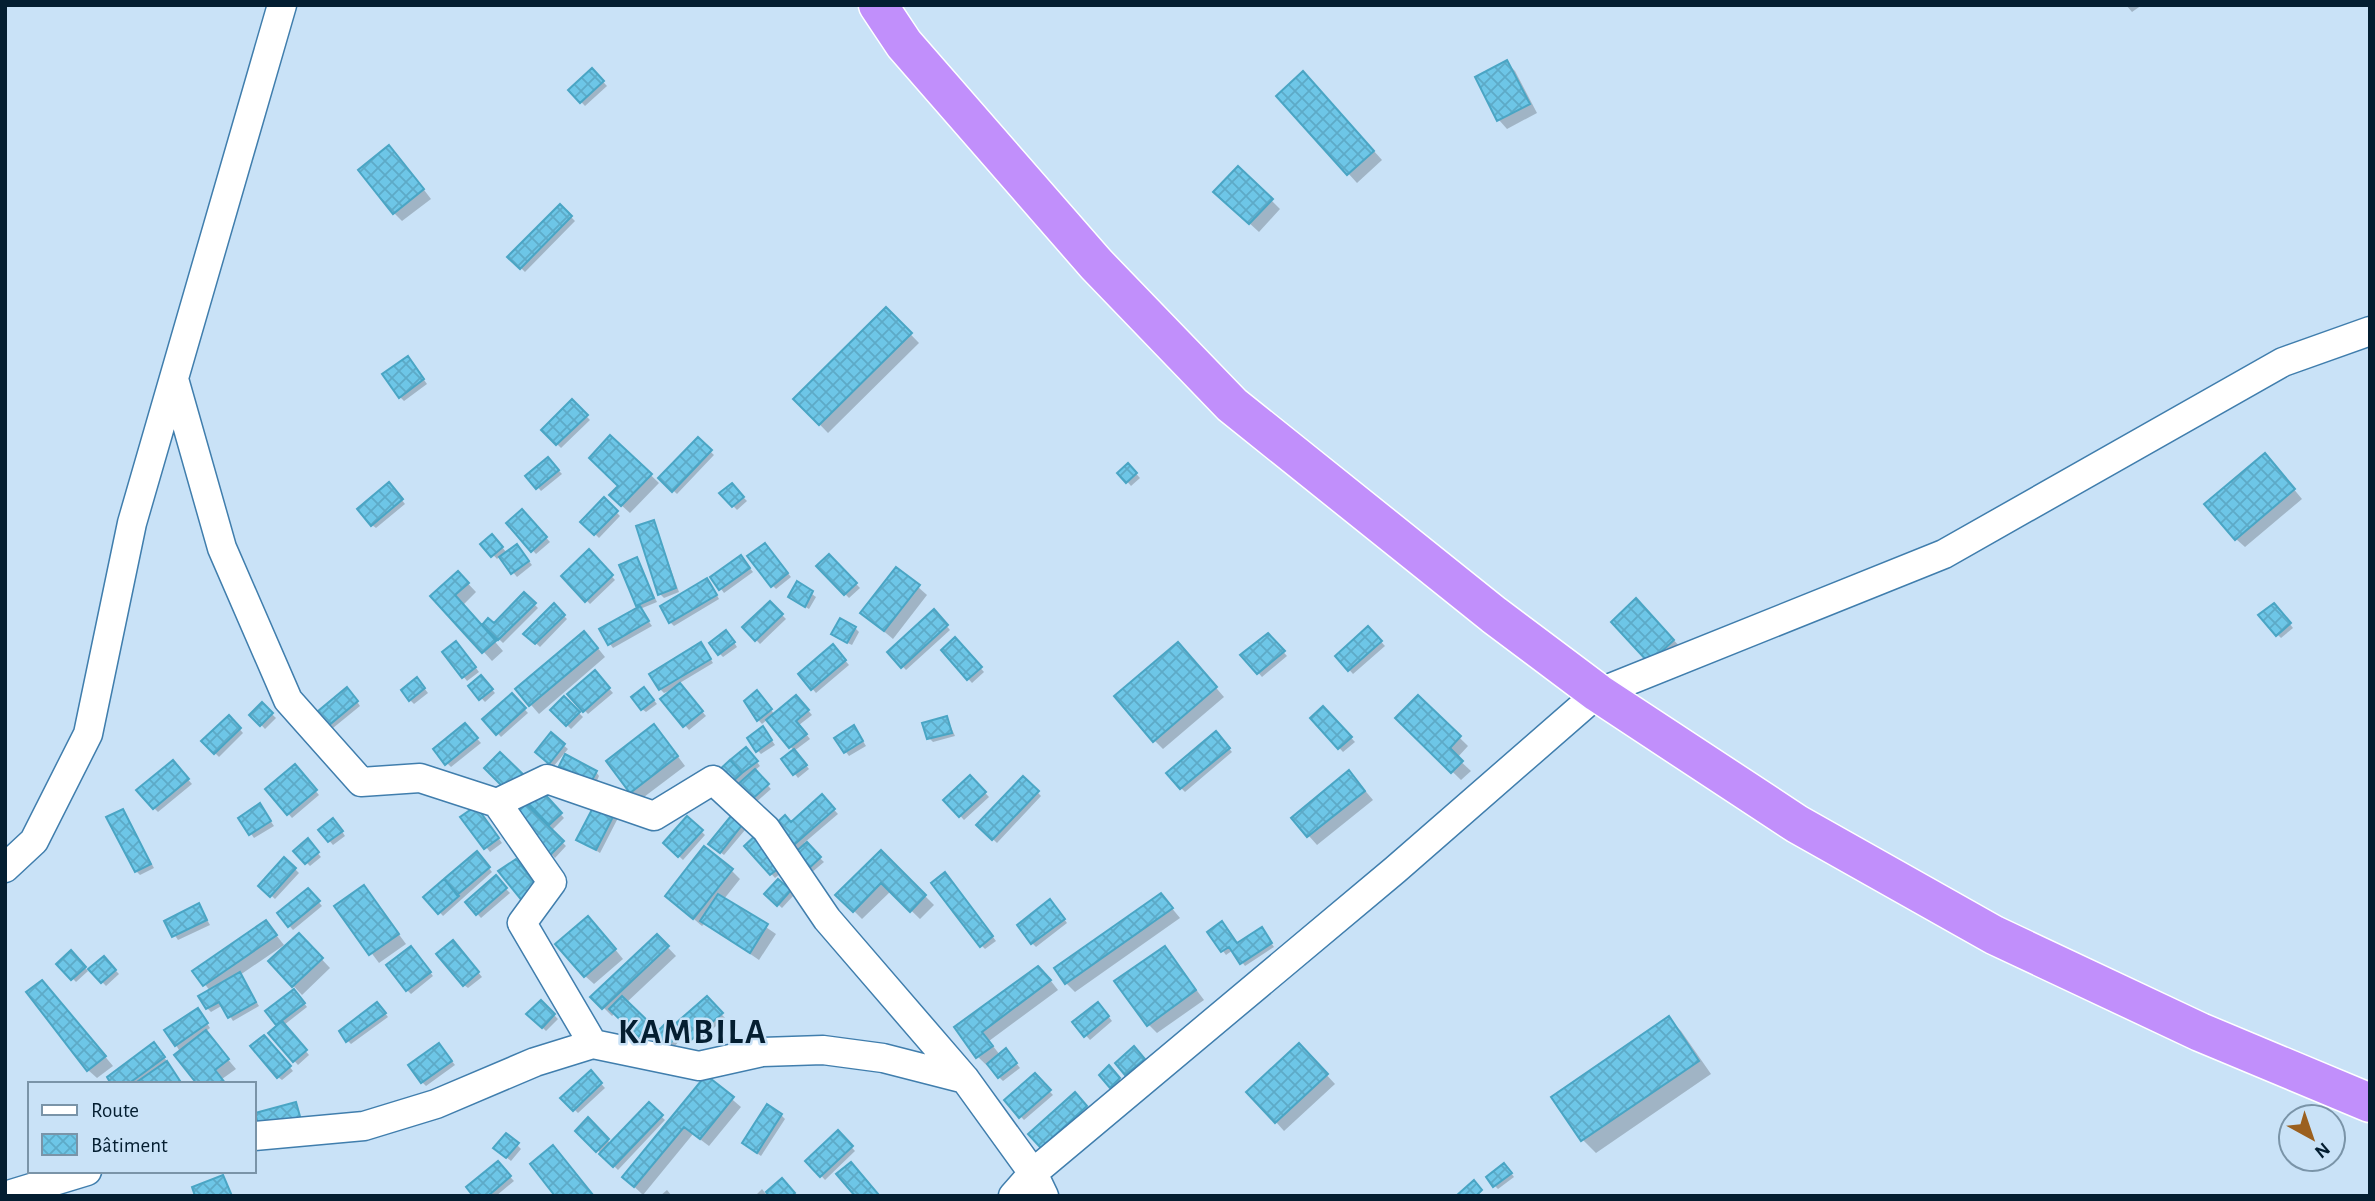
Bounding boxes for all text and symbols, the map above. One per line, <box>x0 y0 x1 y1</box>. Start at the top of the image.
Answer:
district label: KAMBILA <box>618 1015 768 1050</box>
legend <box>28 1082 256 1173</box>
text: Route <box>91 1100 139 1121</box>
north arrow <box>2277 1103 2347 1173</box>
text: Bâtiment <box>91 1135 168 1156</box>
text: N <box>2311 1138 2333 1161</box>

